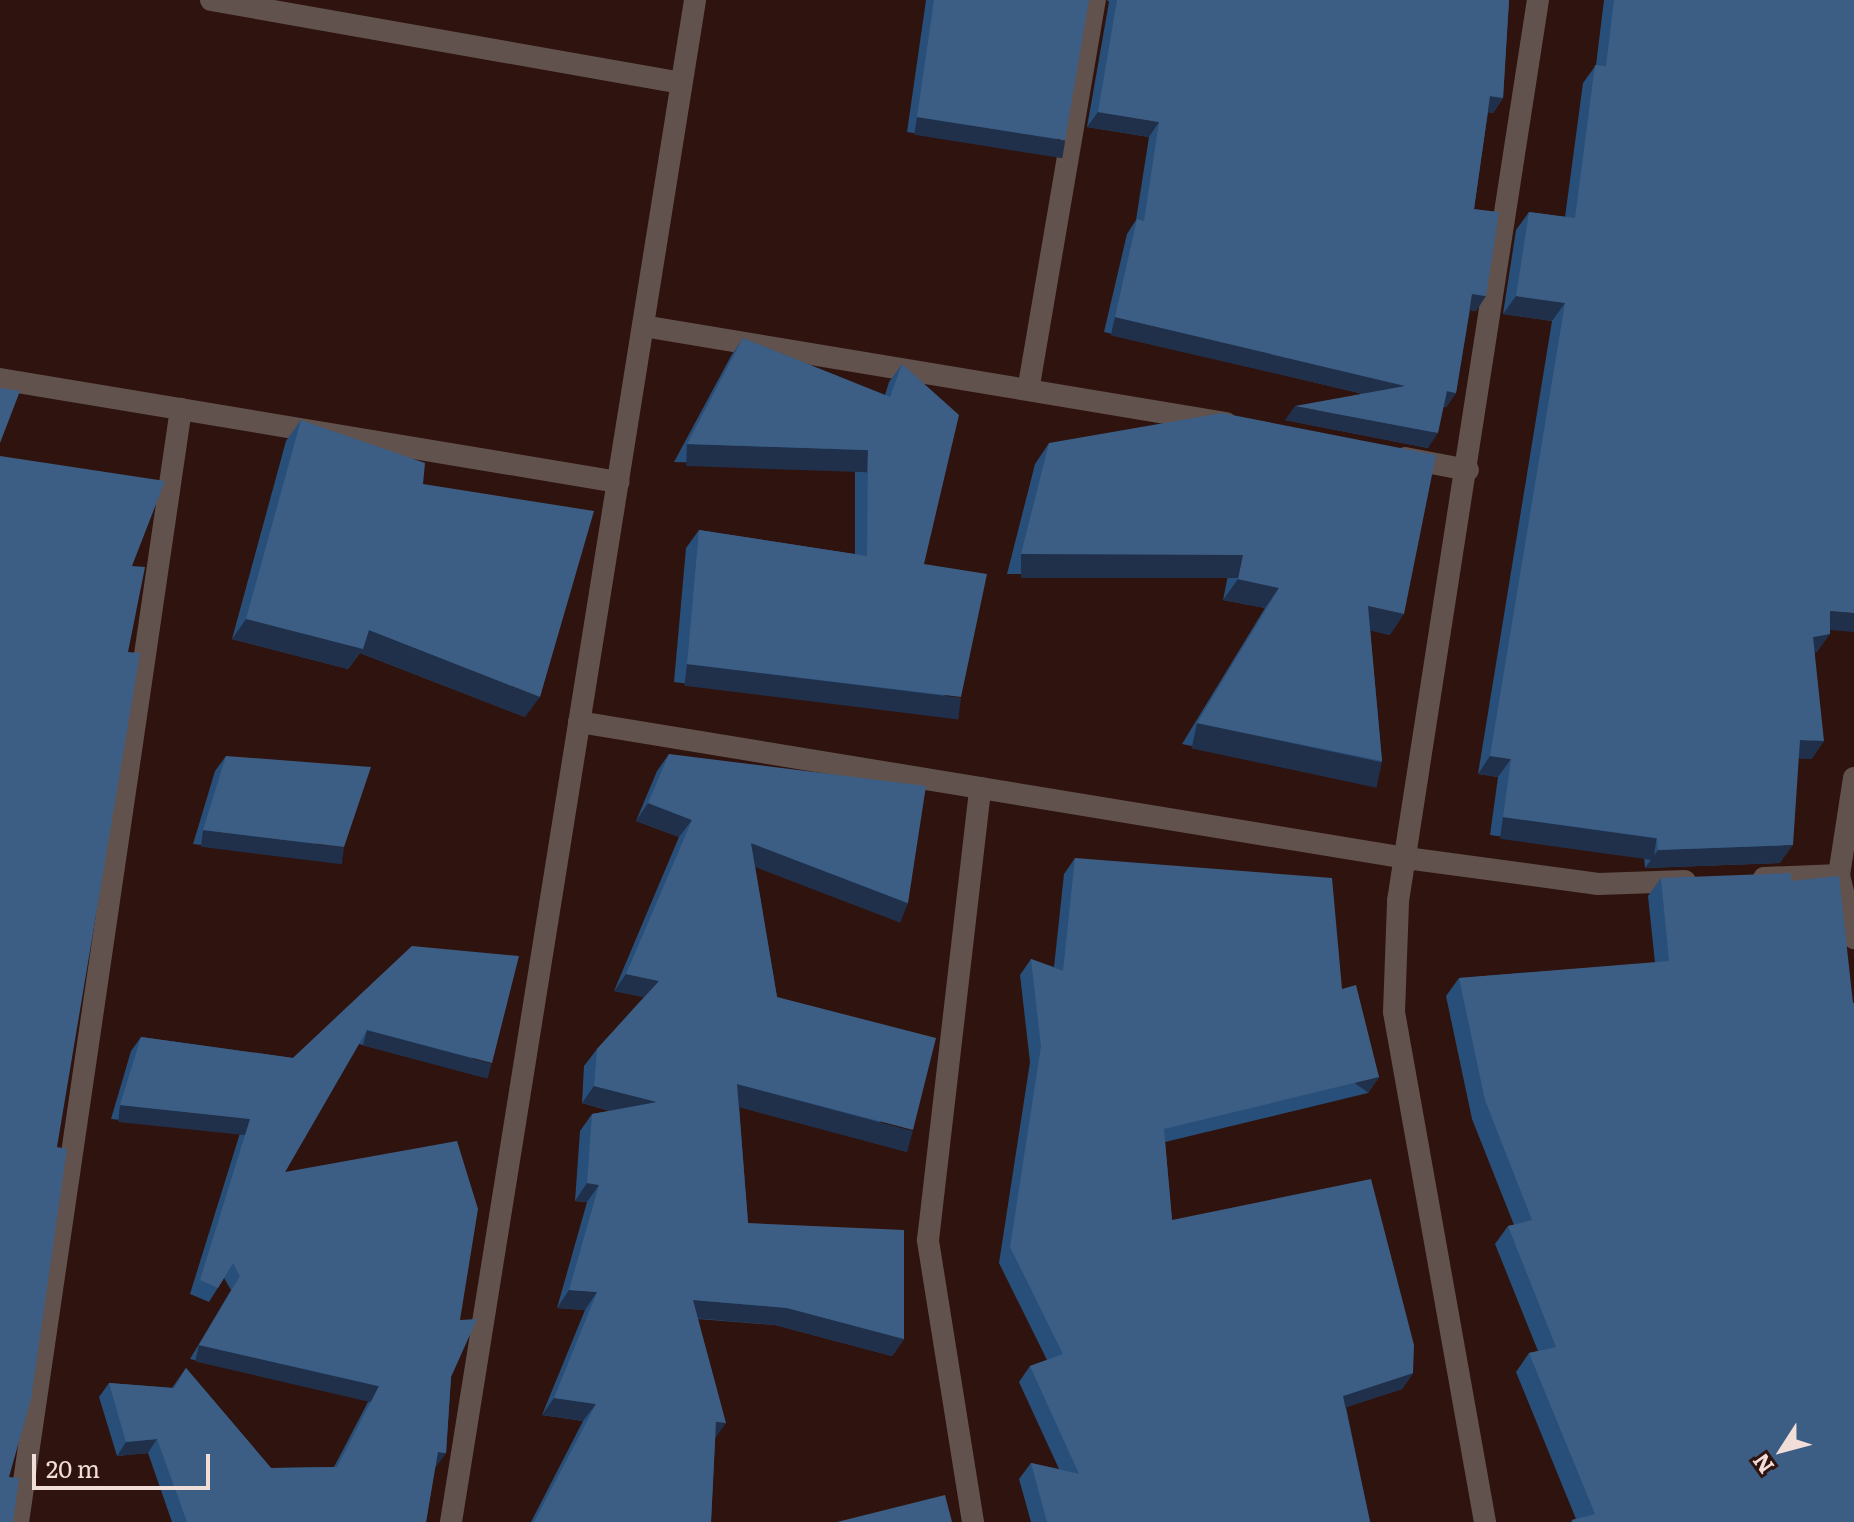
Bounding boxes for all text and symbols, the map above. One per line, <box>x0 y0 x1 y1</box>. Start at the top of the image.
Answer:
north arrow <box>1742 1410 1822 1490</box>
scale bar <box>36 1438 214 1488</box>
text: N <box>1743 1447 1781 1482</box>
text: 20 m <box>46 1450 100 1485</box>

